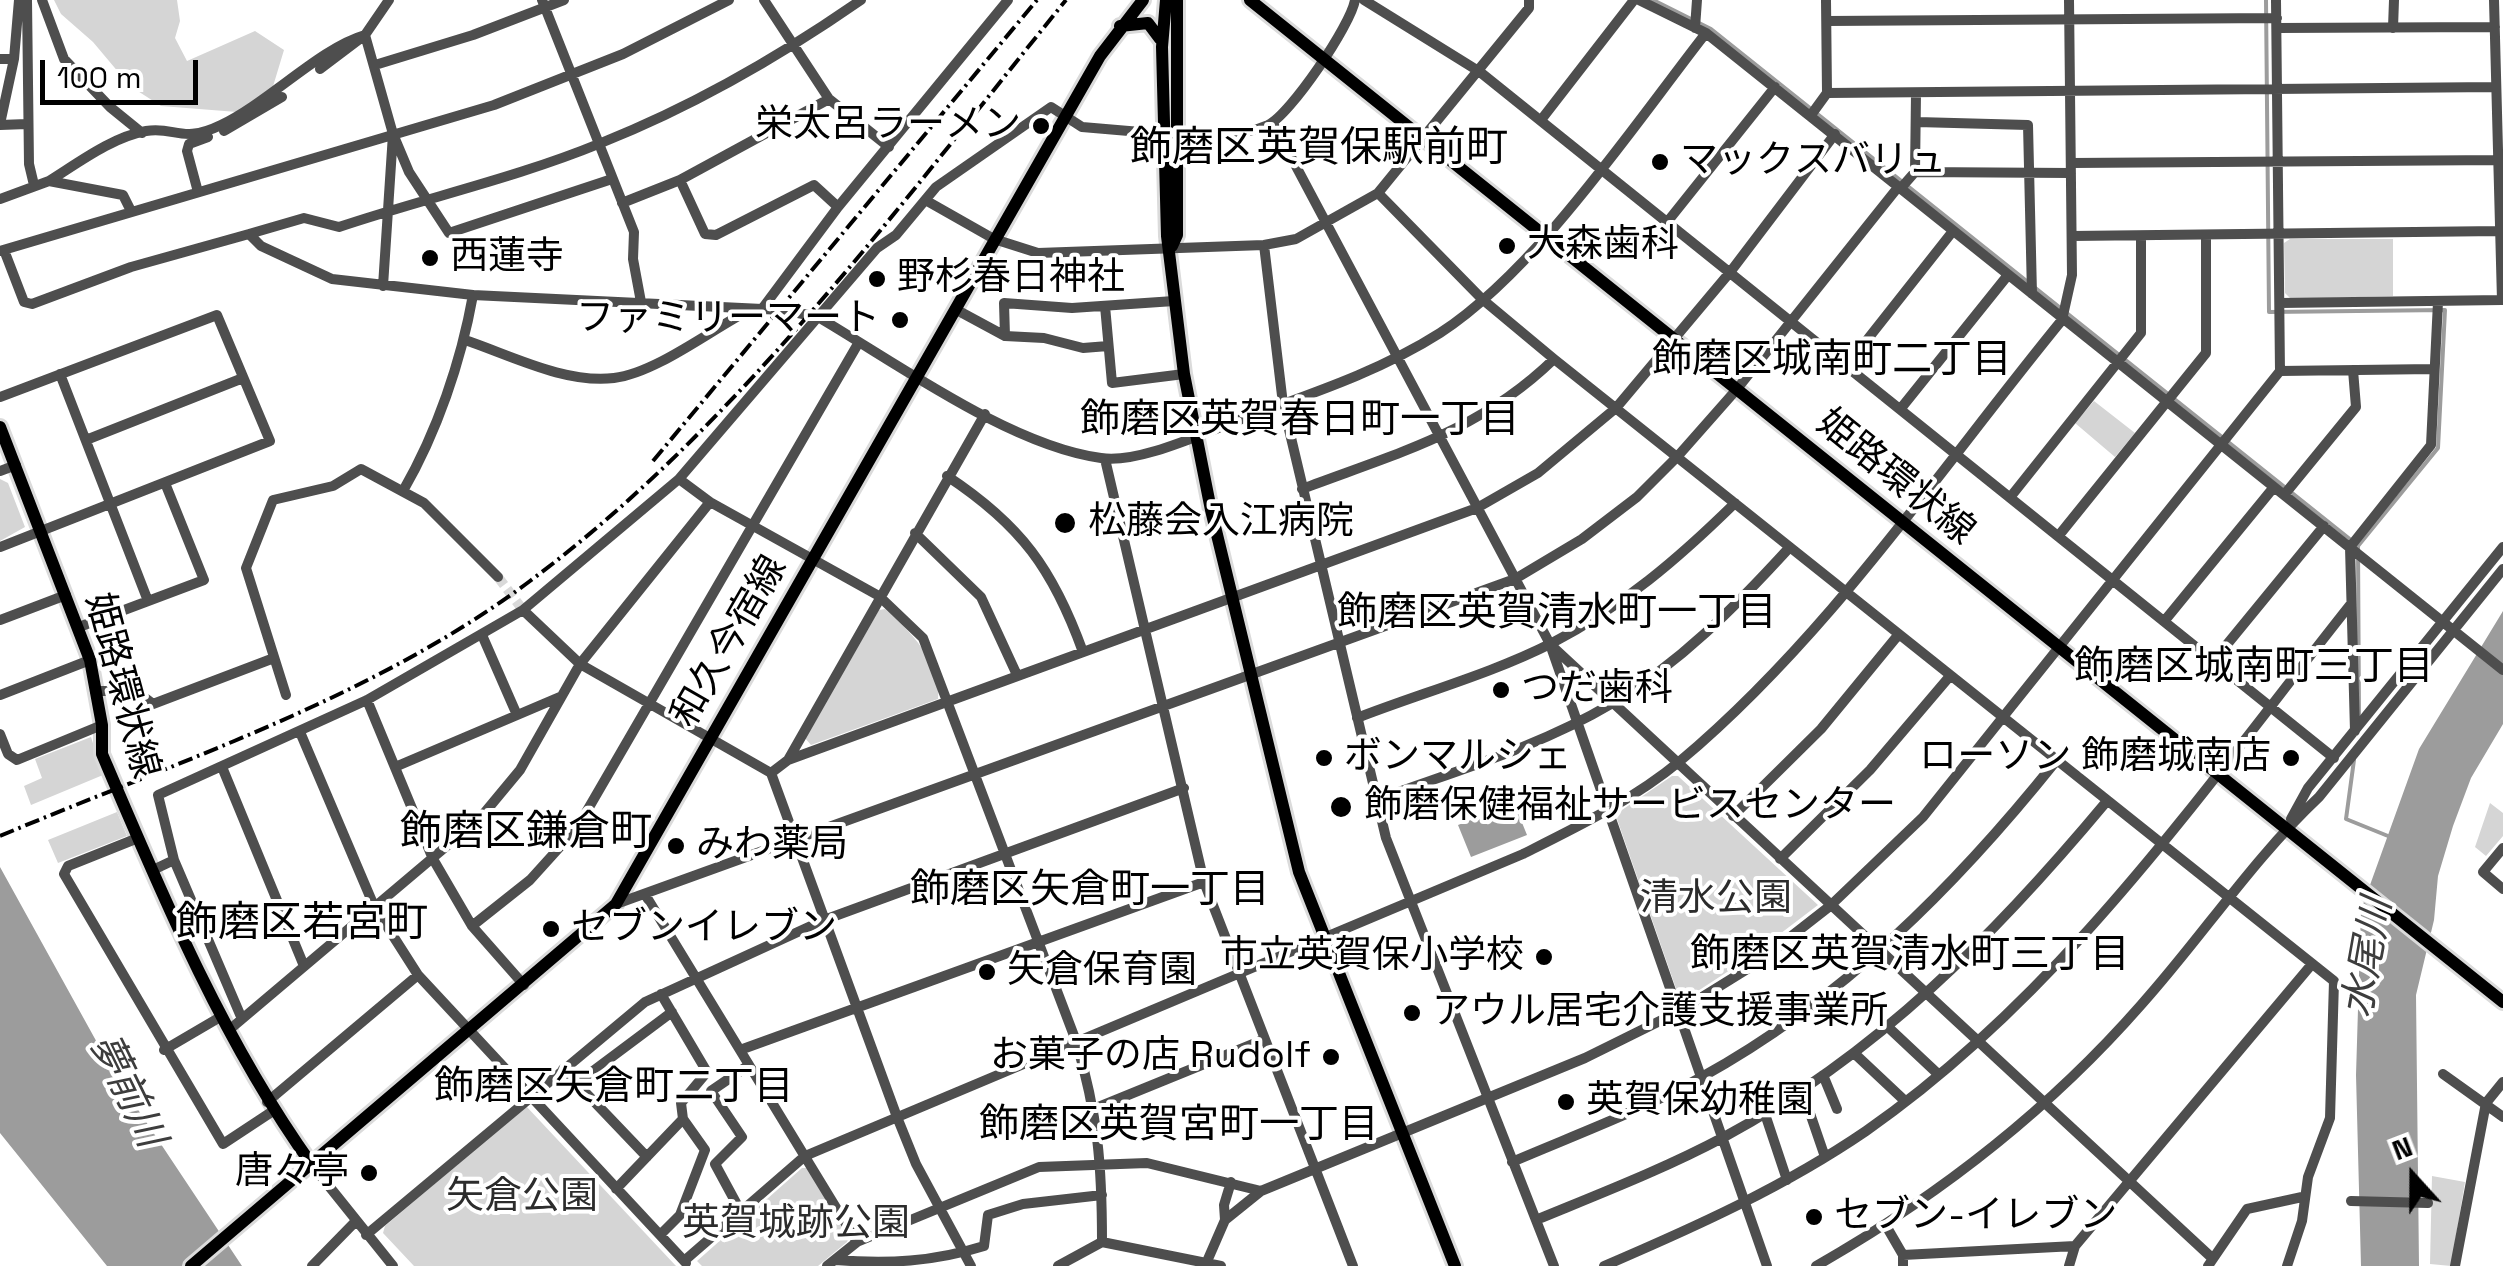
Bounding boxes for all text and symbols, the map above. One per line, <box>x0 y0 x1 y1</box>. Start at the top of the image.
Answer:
scale bar <box>45 40 202 102</box>
text: 100 m <box>57 58 142 97</box>
place label: 栄太呂ラーメン <box>755 103 1021 149</box>
marker: 栄太呂ラーメン <box>1030 115 1052 137</box>
district label: 飾磨区英賀保駅前町 <box>1130 125 1508 175</box>
place label: マックスバリュ <box>1680 139 1946 185</box>
marker: マックスバリュ <box>1649 151 1671 173</box>
place label: 大森歯科 <box>1527 223 1679 269</box>
place label: 西蓮寺 <box>450 235 564 281</box>
marker: 大森歯科 <box>1496 235 1518 257</box>
marker: 西蓮寺 <box>419 247 441 269</box>
place label: 野杉春日神社 <box>897 256 1125 302</box>
marker: 野杉春日神社 <box>866 268 888 290</box>
place label: ファミリーマート <box>576 297 880 343</box>
marker: ファミリーマート <box>889 309 911 331</box>
district label: 飾磨区城南町二丁目 <box>1652 337 2012 385</box>
district label: 飾磨区英賀春日町一丁目 <box>1080 397 1520 445</box>
street label: 姫路環状線 <box>1807 400 1983 556</box>
place label: 松藤会入江病院 <box>1088 500 1354 546</box>
marker: 松藤会入江病院 <box>1052 510 1078 536</box>
street label: 和久今宿線 <box>663 548 797 736</box>
street label: 姫路環状線 <box>74 588 168 784</box>
district label: 飾磨区英賀清水町一丁目 <box>1337 590 1777 638</box>
district label: 飾磨区城南町三丁目 <box>2074 644 2434 692</box>
place label: つだ歯科 <box>1521 667 1673 713</box>
marker: つだ歯科 <box>1490 679 1512 701</box>
place label: ボンマルシェ <box>1344 735 1572 781</box>
place label: ローソン 飾磨城南店 <box>1919 735 2271 781</box>
marker: ボンマルシェ <box>1313 747 1335 769</box>
marker: ローソン 飾磨城南店 <box>2280 747 2302 769</box>
place label: 飾磨保健福祉サービスセンター <box>1364 784 1896 830</box>
marker: 飾磨保健福祉サービスセンター <box>1328 794 1354 820</box>
district label: 飾磨区鎌倉町 <box>400 809 652 859</box>
place label: みわ薬局 <box>696 823 848 869</box>
marker: みわ薬局 <box>665 835 687 857</box>
district label: 飾磨区矢倉町一丁目 <box>910 867 1270 915</box>
park label: 清水公園 <box>1640 877 1792 923</box>
water label: 水尾川 <box>2335 895 2403 1021</box>
district label: 飾磨区若宮町 <box>176 900 428 950</box>
place label: セブンイレブン <box>571 906 837 952</box>
marker: セブンイレブン <box>540 918 562 940</box>
district label: 飾磨区英賀清水町三丁目 <box>1690 932 2130 980</box>
place label: 市立英賀保小学校 <box>1220 934 1524 980</box>
marker: 市立英賀保小学校 <box>1533 946 1555 968</box>
place label: 矢倉保育園 <box>1007 949 1197 995</box>
marker: 矢倉保育園 <box>976 961 998 983</box>
place label: アウル居宅介護支援事業所 <box>1432 990 1888 1036</box>
marker: アウル居宅介護支援事業所 <box>1401 1002 1423 1024</box>
water label: 夢前川 <box>78 1027 174 1155</box>
place label: お菓子の店 Rudolf <box>990 1034 1311 1080</box>
marker: お菓子の店 Rudolf <box>1320 1046 1342 1068</box>
district label: 飾磨区矢倉町二丁目 <box>434 1064 794 1112</box>
place label: 英賀保幼稚園 <box>1586 1079 1814 1125</box>
marker: 英賀保幼稚園 <box>1555 1091 1577 1113</box>
district label: 飾磨区英賀宮町一丁目 <box>979 1102 1379 1150</box>
north arrow <box>2363 1126 2463 1226</box>
text: N <box>2387 1128 2417 1168</box>
place label: 唐々亭 <box>235 1150 349 1196</box>
marker: 唐々亭 <box>358 1162 380 1184</box>
park label: 矢倉公園 <box>446 1175 598 1221</box>
place label: セブン-イレブン <box>1834 1194 2117 1240</box>
park label: 英賀城跡公園 <box>682 1202 910 1248</box>
marker: セブン-イレブン <box>1803 1206 1825 1228</box>

